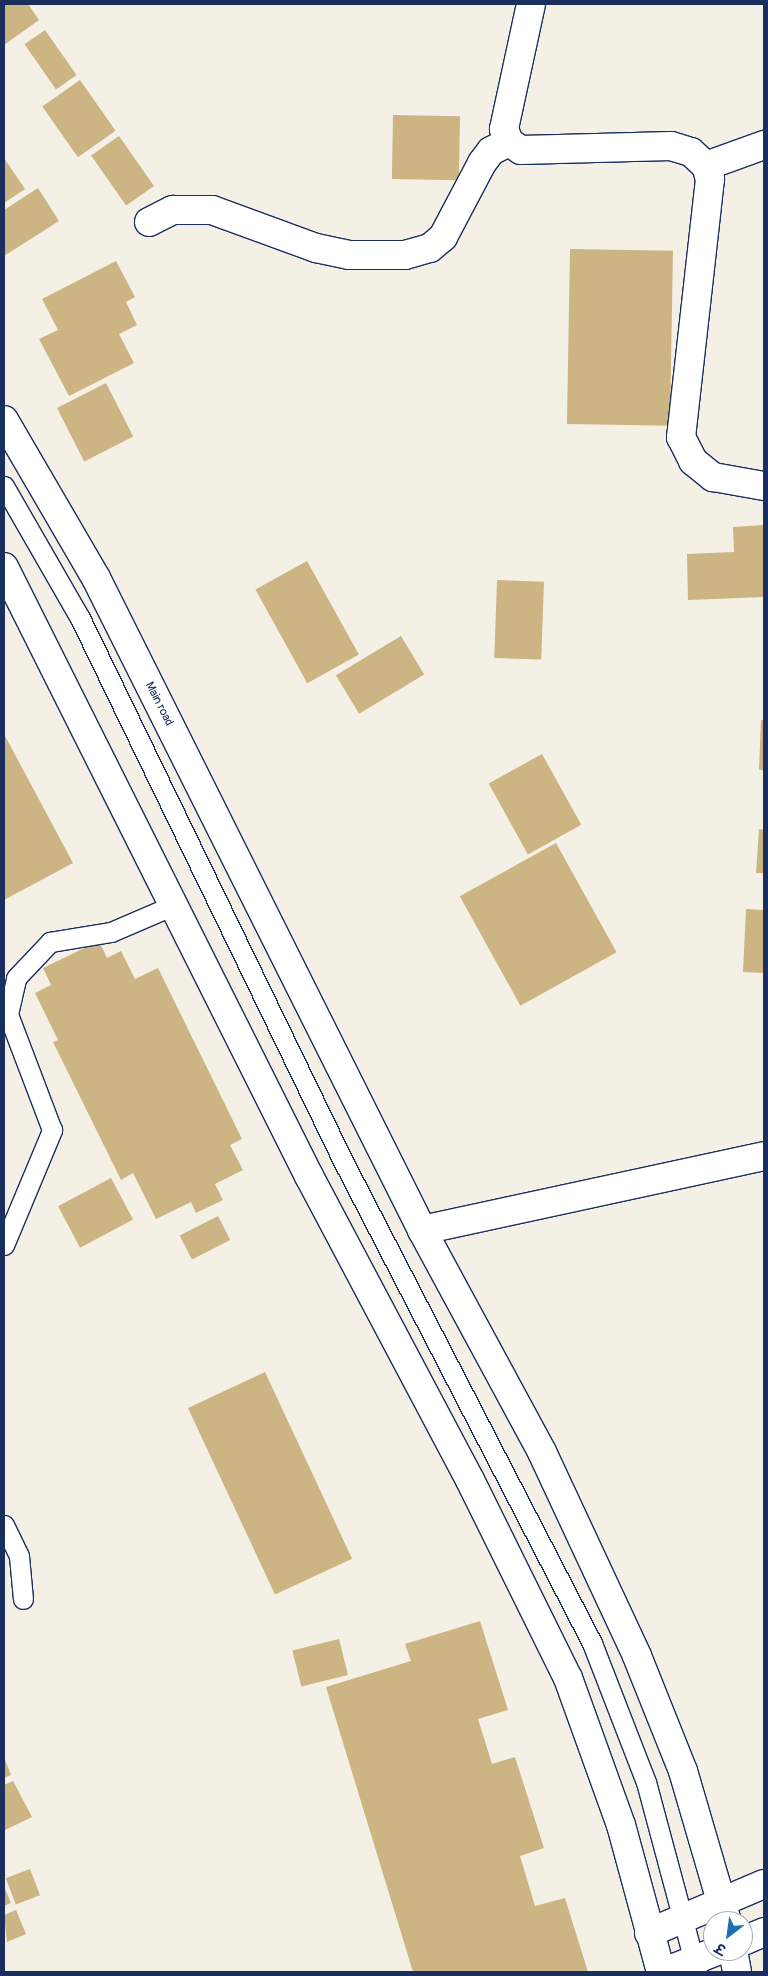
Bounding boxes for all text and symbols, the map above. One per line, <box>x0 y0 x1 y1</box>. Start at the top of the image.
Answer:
street label: Main road <box>142 680 176 728</box>
north arrow <box>703 1911 753 1961</box>
text: उ <box>712 1939 729 1958</box>

